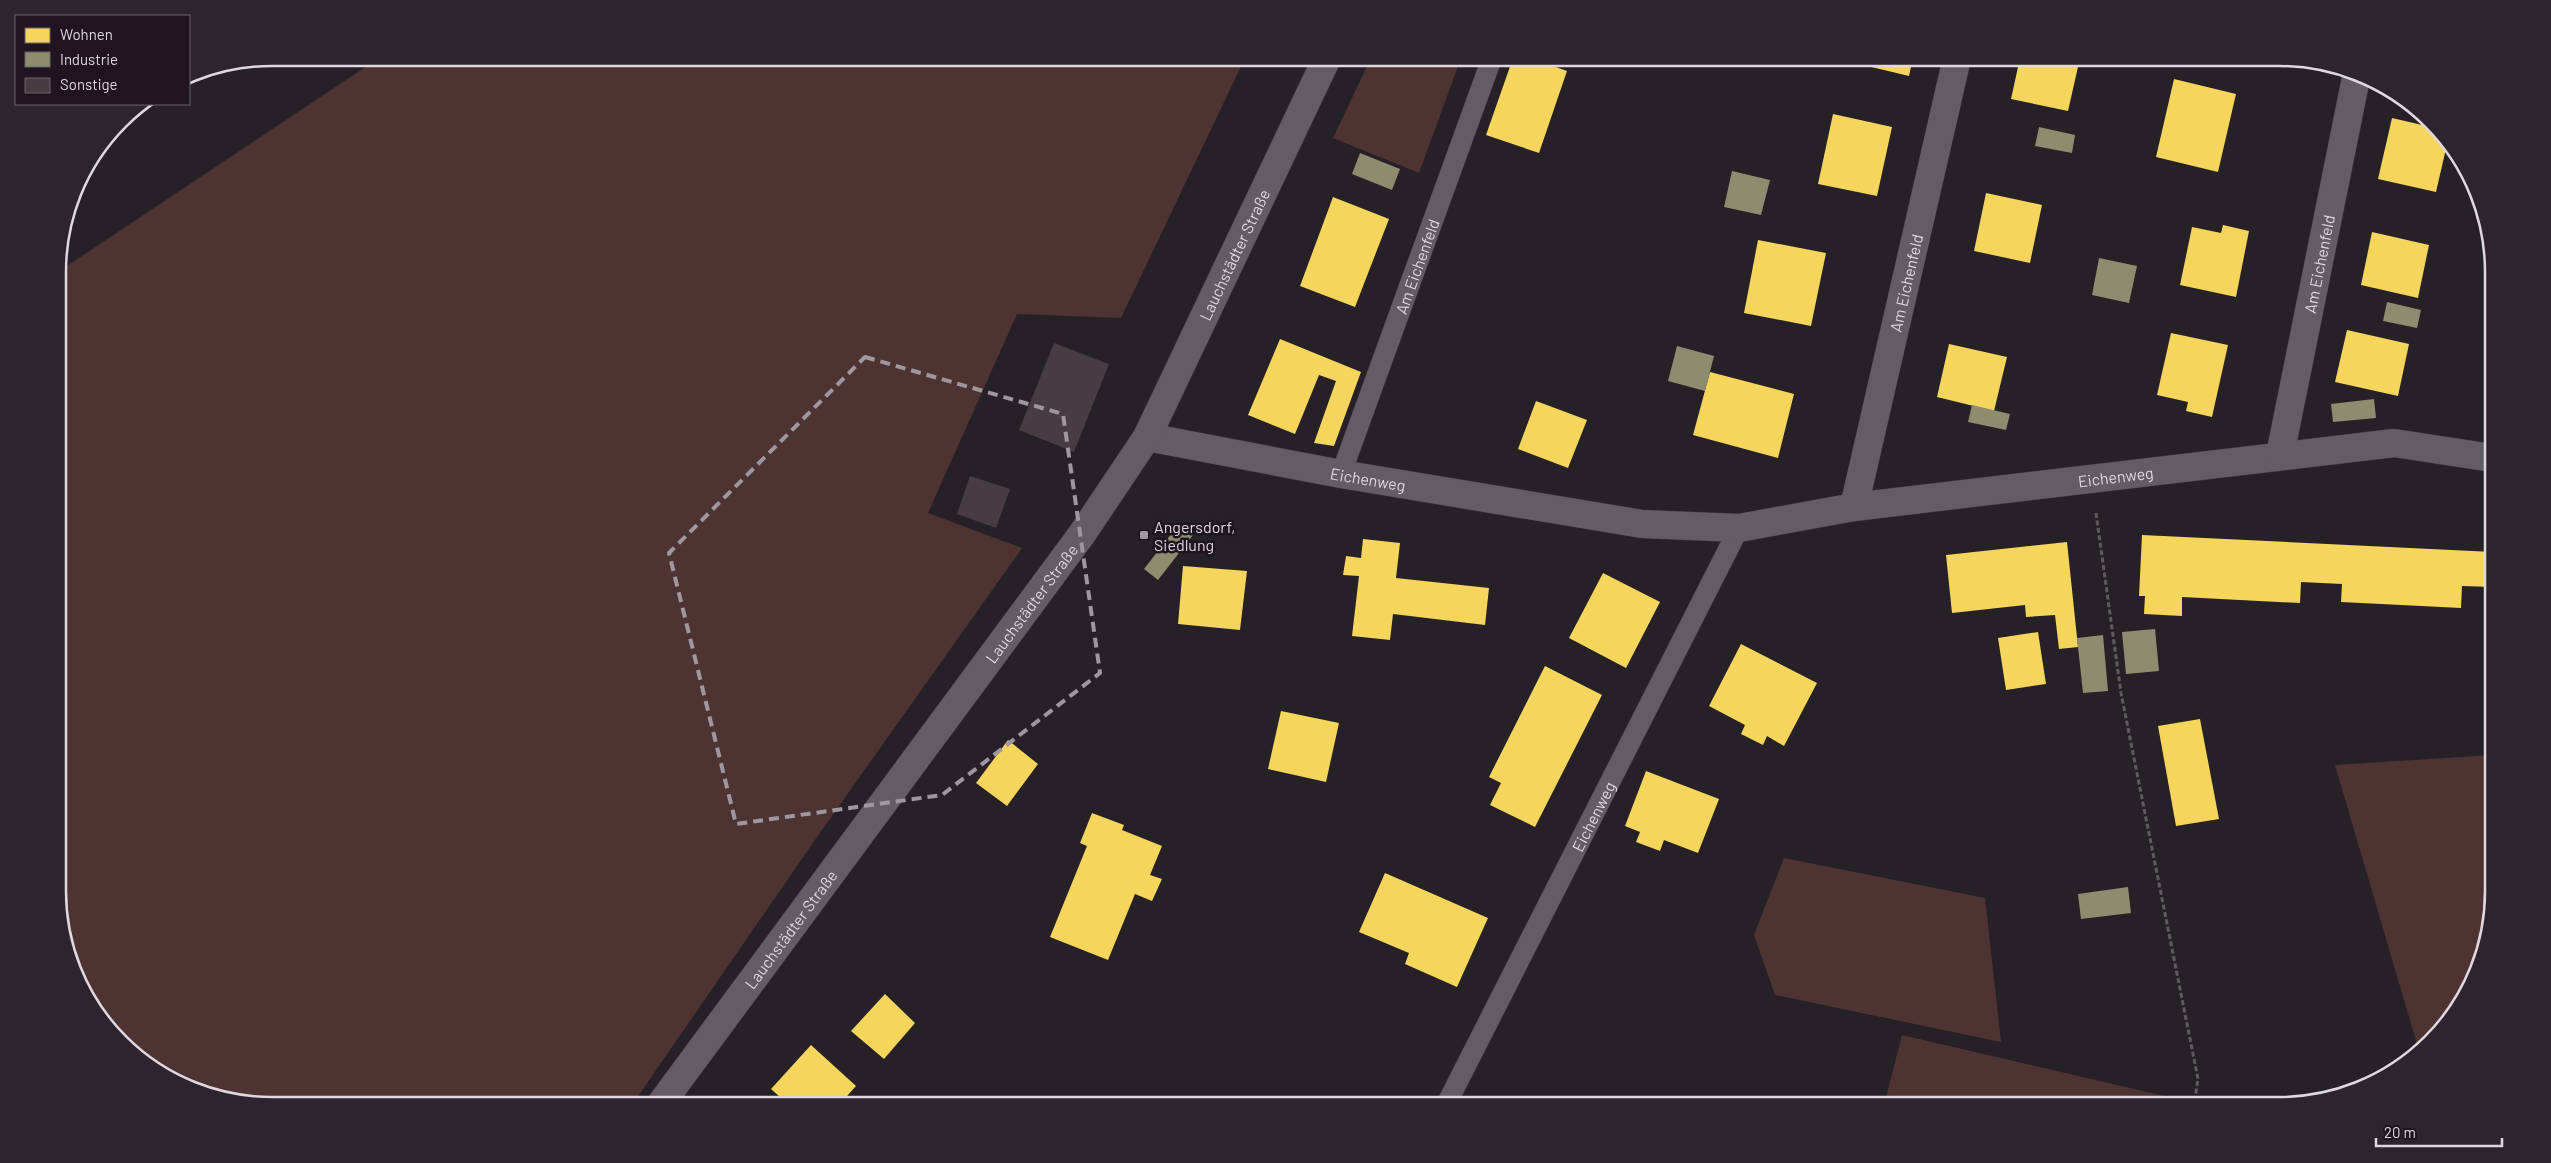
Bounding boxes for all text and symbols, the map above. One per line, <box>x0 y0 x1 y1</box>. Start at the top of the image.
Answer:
legend <box>15 15 190 105</box>
text: Wohnen <box>60 25 113 43</box>
text: Industrie <box>60 50 118 68</box>
text: Sonstige <box>60 75 118 93</box>
street label: Lauchstädter Straße <box>1195 186 1273 323</box>
street label: Am Eichenfeld <box>2299 213 2338 315</box>
street label: Am Eichenfeld <box>1390 216 1442 316</box>
street label: Am Eichenfeld <box>1885 232 1926 334</box>
street label: Eichenweg <box>2077 462 2154 490</box>
street label: Eichenweg <box>1329 463 1407 494</box>
place label: Angersdorf, Siedlung <box>1154 517 1236 554</box>
marker: Angersdorf, Siedlung <box>1138 529 1150 541</box>
street label: Lauchstädter Straße <box>981 540 1081 666</box>
street label: Eichenweg <box>1567 778 1618 854</box>
street label: Lauchstädter Straße <box>740 866 840 992</box>
scale bar <box>2376 1116 2502 1148</box>
text: 20 m <box>2384 1123 2416 1141</box>

